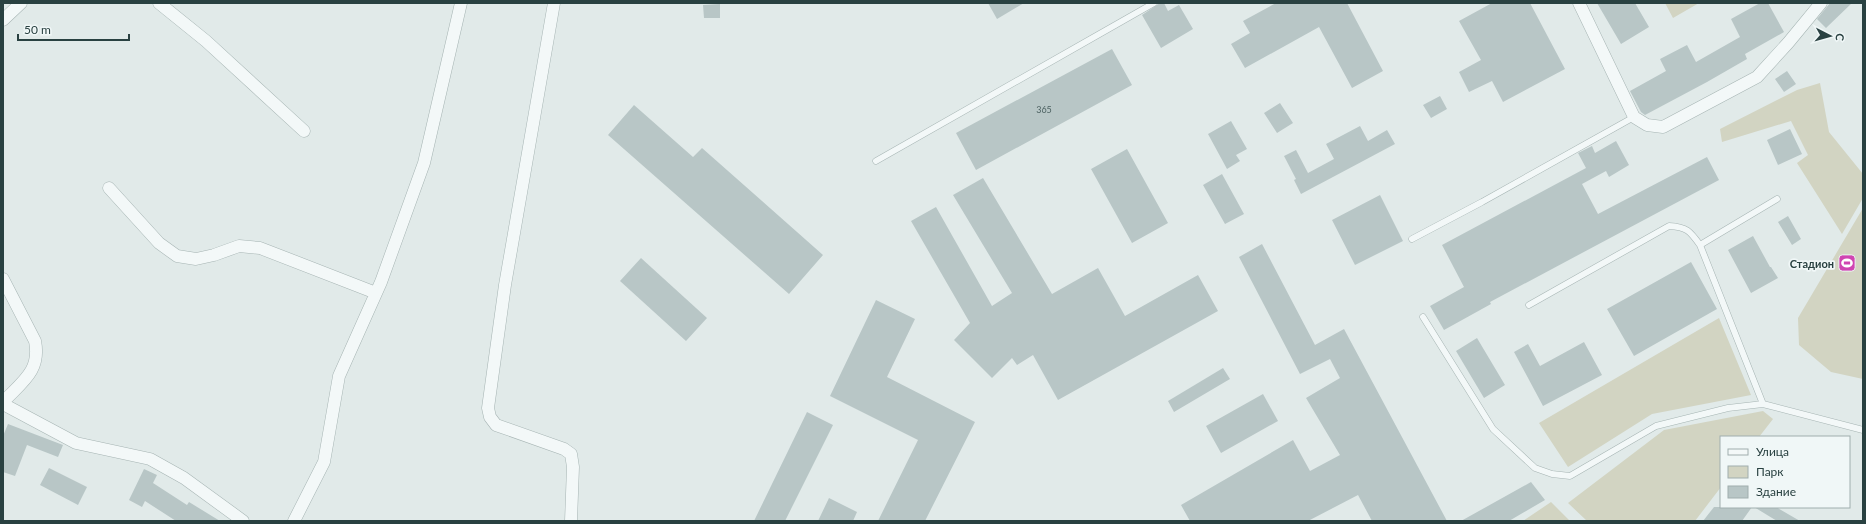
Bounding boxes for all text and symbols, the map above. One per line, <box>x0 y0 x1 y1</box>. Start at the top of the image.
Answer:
scale bar <box>18 16 129 42</box>
north arrow <box>1810 16 1850 56</box>
text: 50 m <box>24 22 51 37</box>
text: С <box>1834 33 1847 42</box>
house number: 365 <box>1036 104 1052 115</box>
sports icon: Стадион <box>1837 253 1857 273</box>
place label: Стадион <box>1790 257 1834 270</box>
legend <box>1720 436 1850 508</box>
text: Улица <box>1756 444 1789 459</box>
text: Парк <box>1756 464 1784 479</box>
text: Здание <box>1756 484 1796 499</box>

